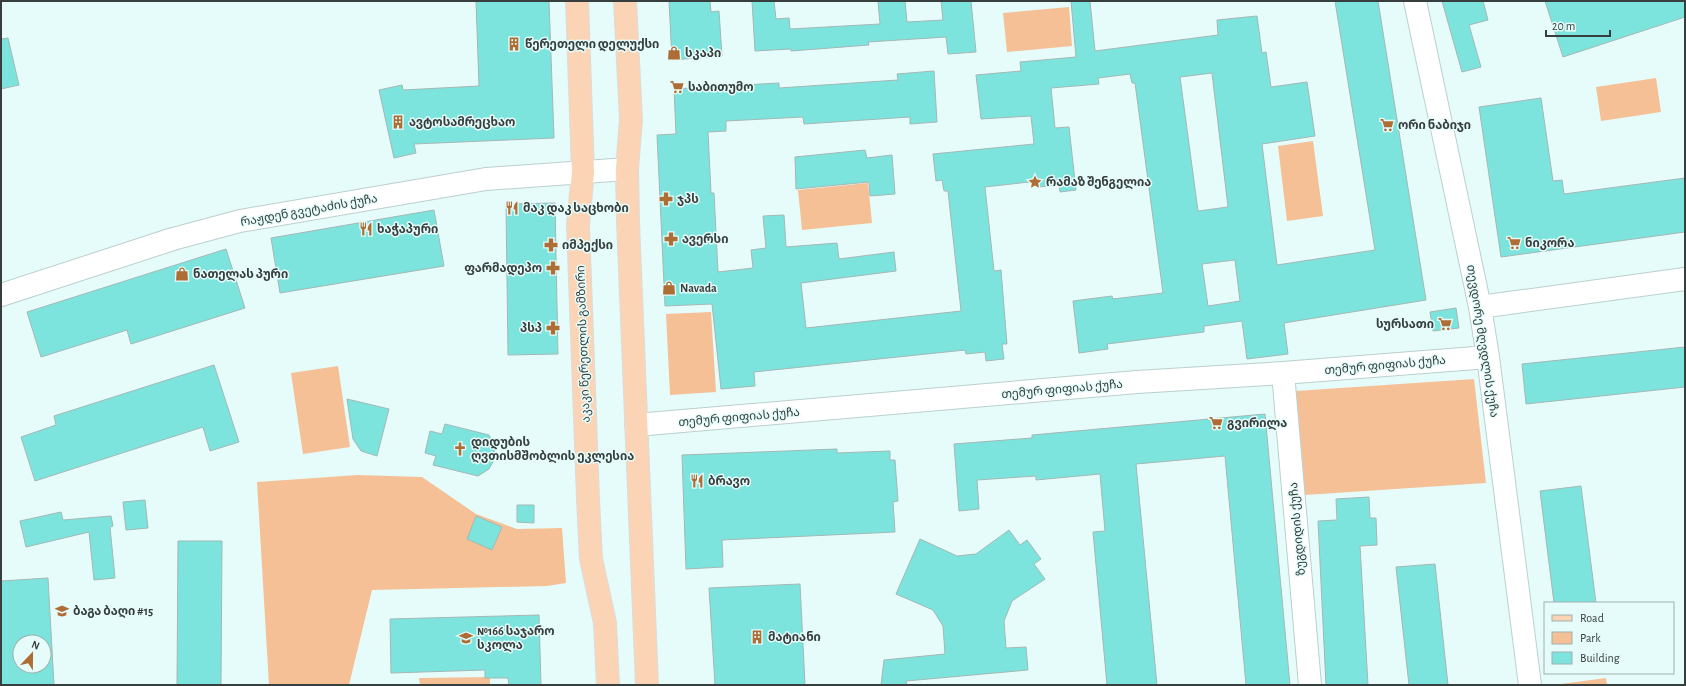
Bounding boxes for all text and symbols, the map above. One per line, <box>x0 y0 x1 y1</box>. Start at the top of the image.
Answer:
scale bar <box>1546 12 1610 38</box>
text: 20 m <box>1552 20 1575 32</box>
building icon: წერეთელი დელუქსი <box>506 36 522 52</box>
place label: წერეთელი დელუქსი <box>525 38 659 52</box>
shop icon: სკაპი <box>666 45 682 61</box>
place label: სკაპი <box>685 47 721 60</box>
supermarket icon: საბითუმო <box>669 79 685 95</box>
place label: საბითუმო <box>688 81 754 94</box>
building icon: ავტოსამრეცხაო <box>390 114 406 130</box>
place label: ავტოსამრეცხაო <box>409 116 515 129</box>
supermarket icon: ორი ნაბიჯი <box>1379 117 1395 133</box>
place label: ორი ნაბიჯი <box>1398 119 1471 132</box>
place icon: რამაზ შენგელია <box>1027 174 1043 190</box>
place label: რამაზ შენგელია <box>1046 176 1151 190</box>
pharmacy icon: ჯპს <box>658 191 674 207</box>
street label: რაჟდენ გვეტაძის ქუჩა <box>240 192 379 230</box>
place label: ჯპს <box>677 193 699 206</box>
restaurant icon: მაკ დაკ საცხობი <box>504 200 520 216</box>
place label: მაკ დაკ საცხობი <box>523 202 629 216</box>
restaurant icon: ხაჭაპური <box>358 221 374 237</box>
place label: ხაჭაპური <box>377 223 438 236</box>
pharmacy icon: ავერსი <box>663 231 679 247</box>
place label: ავერსი <box>682 233 728 246</box>
supermarket icon: ნიკორა <box>1506 235 1522 251</box>
pharmacy icon: იმპექსი <box>543 237 559 253</box>
place label: ნიკორა <box>1525 237 1574 250</box>
place label: იმპექსი <box>562 239 613 252</box>
pharmacy icon: ფარმადეპო <box>545 260 561 276</box>
place label: ფარმადეპო <box>464 262 542 276</box>
street label: თევდორე მღვდლის ქუჩა <box>1463 264 1501 419</box>
street label: აკაკი წერეთლის გამზირი <box>574 265 594 423</box>
shop icon: ნათელას პური <box>174 266 190 282</box>
place label: ნათელას პური <box>193 268 288 282</box>
shop icon: Navada <box>661 280 677 296</box>
place label: Navada <box>680 282 717 294</box>
supermarket icon: სურსათი <box>1437 316 1453 332</box>
place label: სურსათი <box>1376 318 1434 331</box>
pharmacy icon: პსპ <box>545 320 561 336</box>
place label: პსპ <box>520 322 542 334</box>
street label: თემურ ფიფიას ქუჩა <box>1324 354 1446 377</box>
street label: თემურ ფიფიას ქუჩა <box>1001 378 1123 401</box>
street label: თემურ ფიფიას ქუჩა <box>678 406 800 429</box>
supermarket icon: გვირილა <box>1208 415 1224 431</box>
place label: გვირილა <box>1227 417 1287 431</box>
place label: დიდუბის ღვთისმშობლის ეკლესია <box>471 436 634 464</box>
church icon: დიდუბის ღვთისმშობლის ეკლესია <box>452 441 468 457</box>
restaurant icon: ბრავო <box>689 473 705 489</box>
place label: ბრავო <box>708 475 750 488</box>
street label: ზუგდიდის ქუჩა <box>1287 482 1309 576</box>
legend <box>1544 602 1674 674</box>
school or university icon: ბაგა ბაღი #15 <box>54 603 70 619</box>
place label: ბაგა ბაღი #15 <box>73 605 153 618</box>
text: Road <box>1580 612 1604 624</box>
place label: №166 საჯარო სკოლა <box>477 625 555 653</box>
building icon: მატიანი <box>749 629 765 645</box>
school or university icon: №166 საჯარო სკოლა <box>458 630 474 646</box>
place label: მატიანი <box>768 631 821 644</box>
text: Park <box>1580 632 1601 644</box>
north arrow <box>12 634 52 674</box>
text: N <box>30 639 41 652</box>
text: Building <box>1580 652 1620 664</box>

